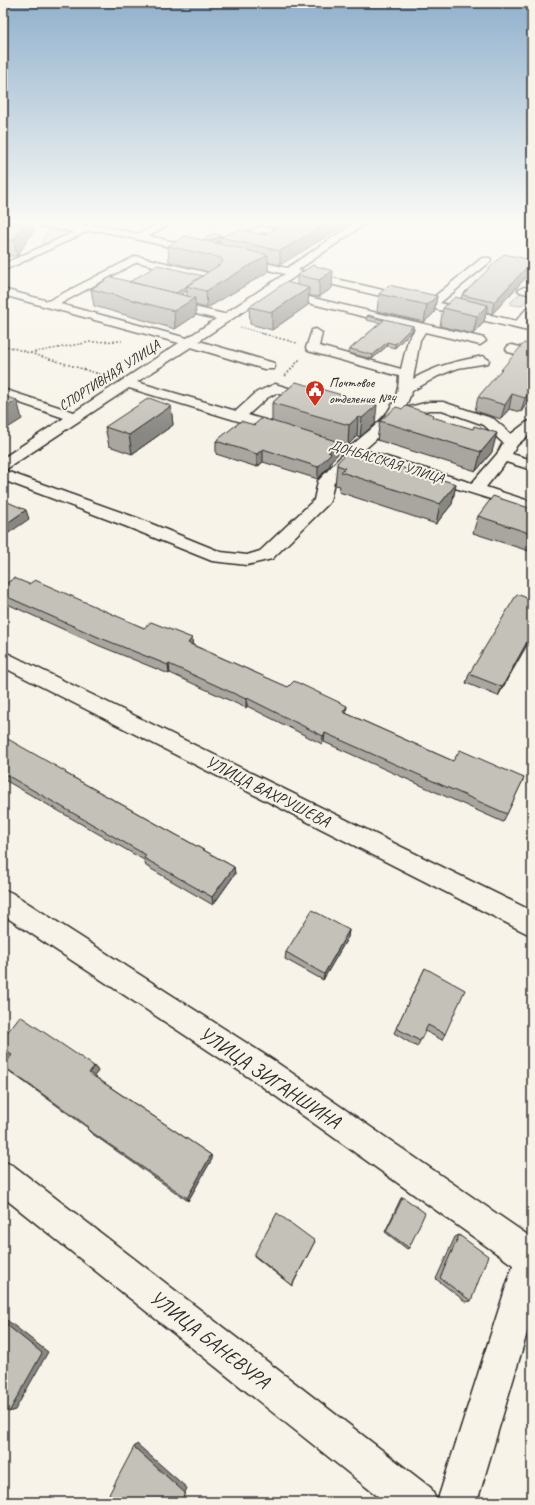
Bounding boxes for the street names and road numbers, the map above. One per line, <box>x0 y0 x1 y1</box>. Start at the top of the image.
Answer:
street label: СПОРТИВНАЯ УЛИЦА <box>56 336 164 414</box>
street label: ДОНБАССКАЯ УЛИЦА <box>328 436 447 487</box>
street label: УЛИЦА ВАХРУШЕВА <box>202 751 335 832</box>
street label: УЛИЦА ЗИГАНШИНА <box>194 1021 346 1135</box>
street label: УЛИЦА БАНЕВУРА <box>145 1285 275 1395</box>

